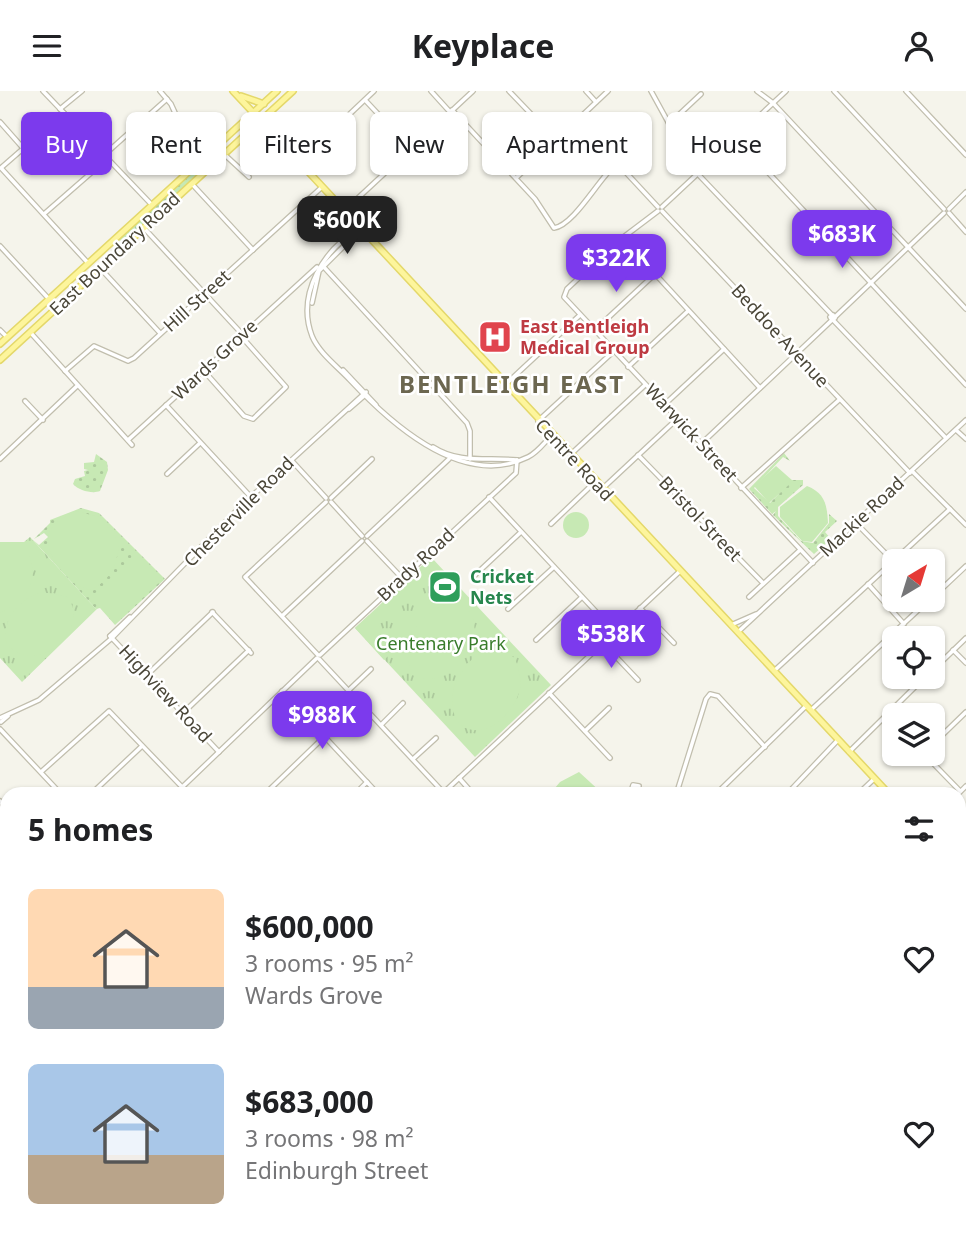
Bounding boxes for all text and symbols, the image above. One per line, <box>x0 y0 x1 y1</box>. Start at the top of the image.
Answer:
text: Keyplace <box>412 24 554 67</box>
icon: menu <box>28 27 66 65</box>
icon: person <box>900 27 938 65</box>
chip: Buy <box>21 112 112 175</box>
chip: Rent <box>126 112 226 175</box>
chip: Filters <box>240 112 356 175</box>
chip: New <box>370 112 468 175</box>
chip: Apartment <box>482 112 652 175</box>
chip: House <box>666 112 786 175</box>
street label: East Boundary Road <box>44 186 185 320</box>
pin: $600K <box>298 197 396 256</box>
text: $600K <box>313 203 381 235</box>
pin: $683K <box>793 211 891 270</box>
text: $683K <box>808 217 876 249</box>
pin: $322K <box>567 235 665 294</box>
text: $322K <box>582 241 650 273</box>
street label: Hill Street <box>158 264 235 337</box>
street label: Beddoe Avenue <box>727 279 835 392</box>
street label: Wards Grove <box>167 314 262 405</box>
place label: East Bentleigh Medical Group <box>520 314 650 359</box>
hospital icon: East Bentleigh Medical Group <box>476 318 514 356</box>
district label: BENTLEIGH EAST <box>399 367 625 400</box>
street label: Warwick Street <box>640 378 744 487</box>
street label: Centre Road <box>530 413 619 506</box>
street label: Chesterville Road <box>178 451 299 572</box>
street label: Bristol Street <box>654 471 748 566</box>
street label: Mackie Road <box>814 471 909 562</box>
street label: Brady Road <box>372 522 459 606</box>
north arrow <box>882 549 945 613</box>
map controls <box>882 549 945 766</box>
place label: Cricket Nets <box>470 564 534 609</box>
sports icon: Cricket Nets <box>426 568 464 606</box>
pin: $538K <box>562 611 660 670</box>
text: $538K <box>577 617 645 649</box>
button: locate <box>882 626 945 689</box>
park label: Centenary Park <box>376 631 506 655</box>
street label: Highview Road <box>114 639 217 748</box>
pin: $988K <box>273 691 371 751</box>
text: $988K <box>288 698 356 730</box>
button: layers <box>882 703 945 766</box>
text: 5 homes <box>28 809 153 850</box>
icon: filters <box>900 810 938 848</box>
text: $600,000 <box>245 906 374 947</box>
icon: home <box>84 917 168 1001</box>
icon: heart <box>900 940 938 978</box>
text: 3 rooms · 95 m² <box>245 947 414 979</box>
text: Wards Grove <box>245 979 383 1011</box>
text: $683,000 <box>245 1081 374 1122</box>
icon: home <box>84 1092 168 1176</box>
icon: heart <box>900 1115 938 1153</box>
text: 3 rooms · 98 m² <box>245 1122 414 1154</box>
text: Edinburgh Street <box>245 1154 428 1186</box>

